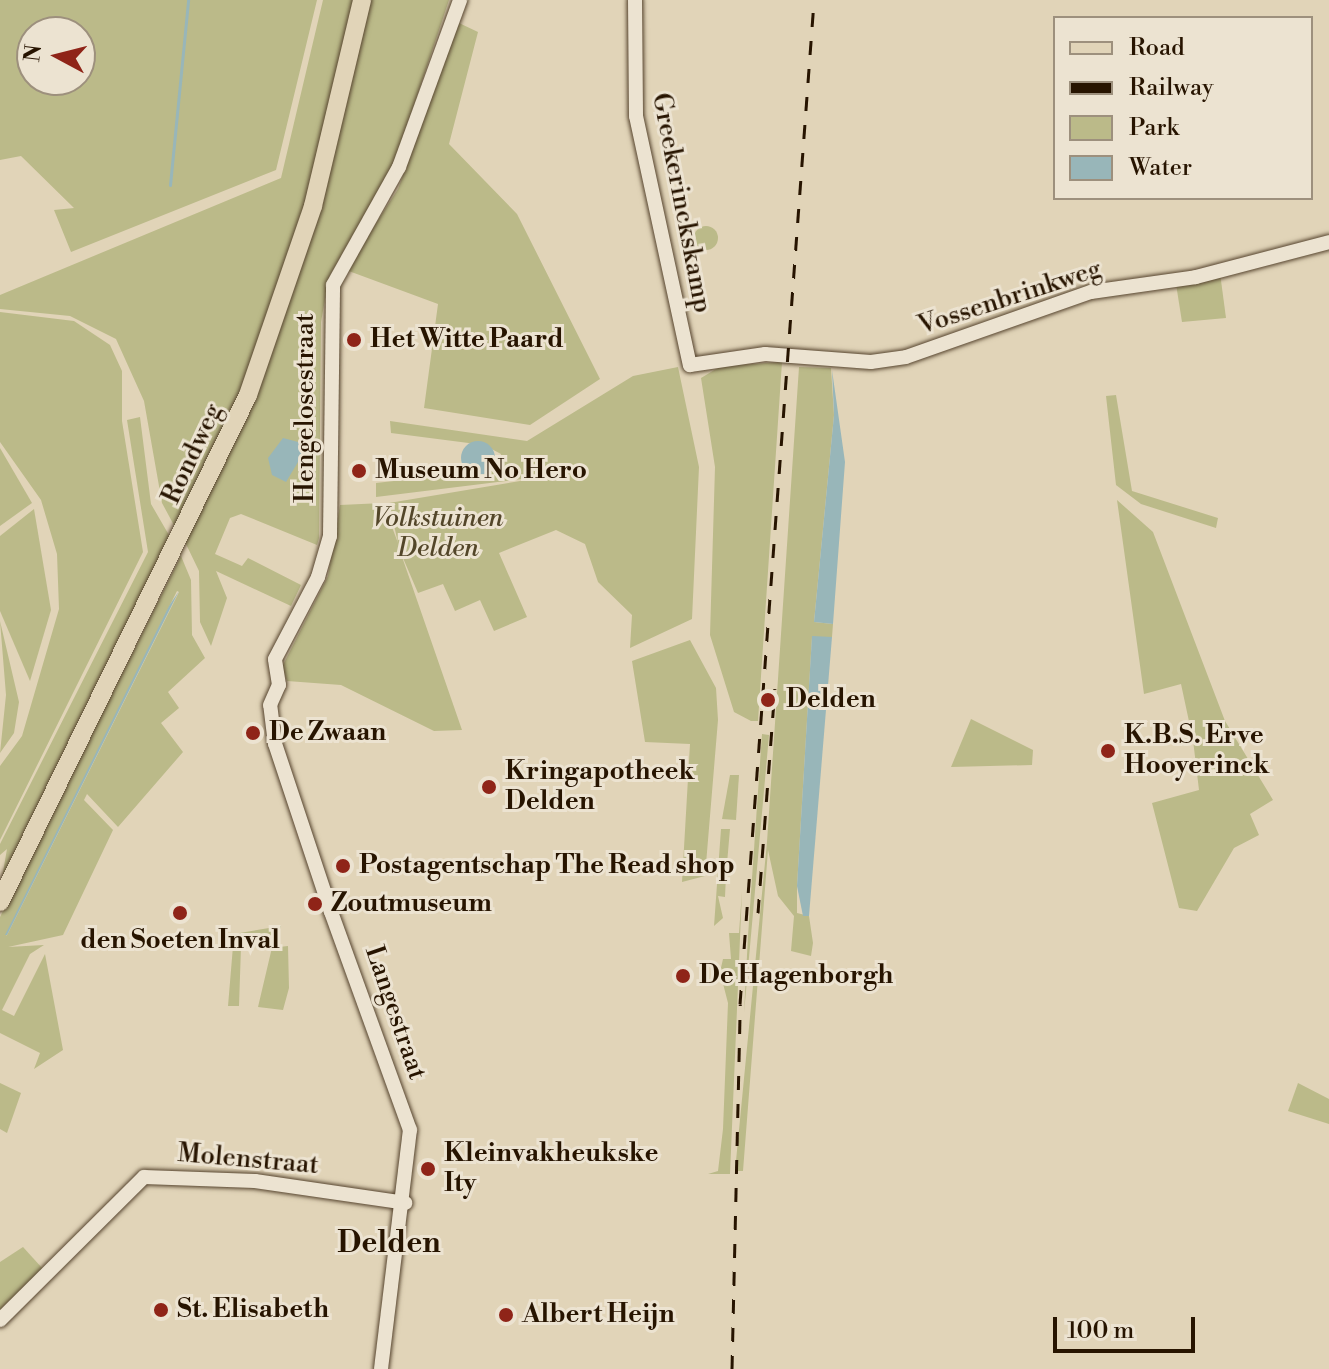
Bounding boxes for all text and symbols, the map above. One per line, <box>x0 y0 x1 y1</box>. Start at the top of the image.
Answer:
north arrow <box>16 16 96 96</box>
legend <box>1053 16 1313 200</box>
text: Road <box>1129 33 1185 63</box>
text: N <box>19 43 48 64</box>
text: Railway <box>1129 73 1214 103</box>
street label: Greekerinckskamp <box>644 90 718 316</box>
text: Park <box>1129 113 1179 143</box>
text: Water <box>1129 153 1192 183</box>
street label: Vossenbrinkweg <box>914 254 1106 342</box>
street label: Hengelosestraat <box>290 313 322 503</box>
place label: Het Witte Paard <box>370 324 564 356</box>
marker: Het Witte Paard <box>345 331 363 349</box>
street label: Rondweg <box>156 399 230 509</box>
place label: Museum No Hero <box>375 455 587 487</box>
marker: Museum No Hero <box>350 462 368 480</box>
park label: Volkstuinen Delden <box>373 503 503 564</box>
place label: Delden <box>786 684 876 716</box>
marker: Delden <box>757 689 779 711</box>
place label: De Zwaan <box>269 717 386 749</box>
place label: K.B.S. Erve Hooyerinck <box>1124 720 1269 782</box>
marker: De Zwaan <box>244 724 262 742</box>
marker: K.B.S. Erve Hooyerinck <box>1099 742 1117 760</box>
place label: Kringapotheek Delden <box>505 756 695 818</box>
marker: Kringapotheek Delden <box>480 778 498 796</box>
place label: Postagentschap The Read shop <box>359 850 735 882</box>
marker: Postagentschap The Read shop <box>334 857 352 875</box>
place label: Zoutmuseum <box>331 888 492 920</box>
marker: Zoutmuseum <box>306 895 324 913</box>
marker: den Soeten Inval <box>171 904 189 922</box>
place label: den Soeten Inval <box>80 925 280 957</box>
street label: Langestraat <box>358 942 432 1084</box>
place label: De Hagenborgh <box>699 960 893 992</box>
marker: De Hagenborgh <box>674 967 692 985</box>
street label: Molenstraat <box>176 1138 320 1182</box>
place label: Kleinvakheukske Ity <box>444 1138 658 1200</box>
marker: Kleinvakheukske Ity <box>419 1160 437 1178</box>
district label: Delden <box>337 1225 441 1261</box>
place label: St. Elisabeth <box>177 1294 329 1326</box>
place label: Albert Heijn <box>522 1299 675 1331</box>
marker: St. Elisabeth <box>152 1301 170 1319</box>
scale bar <box>1057 1301 1199 1351</box>
marker: Albert Heijn <box>497 1306 515 1324</box>
text: 100 m <box>1067 1316 1134 1346</box>

